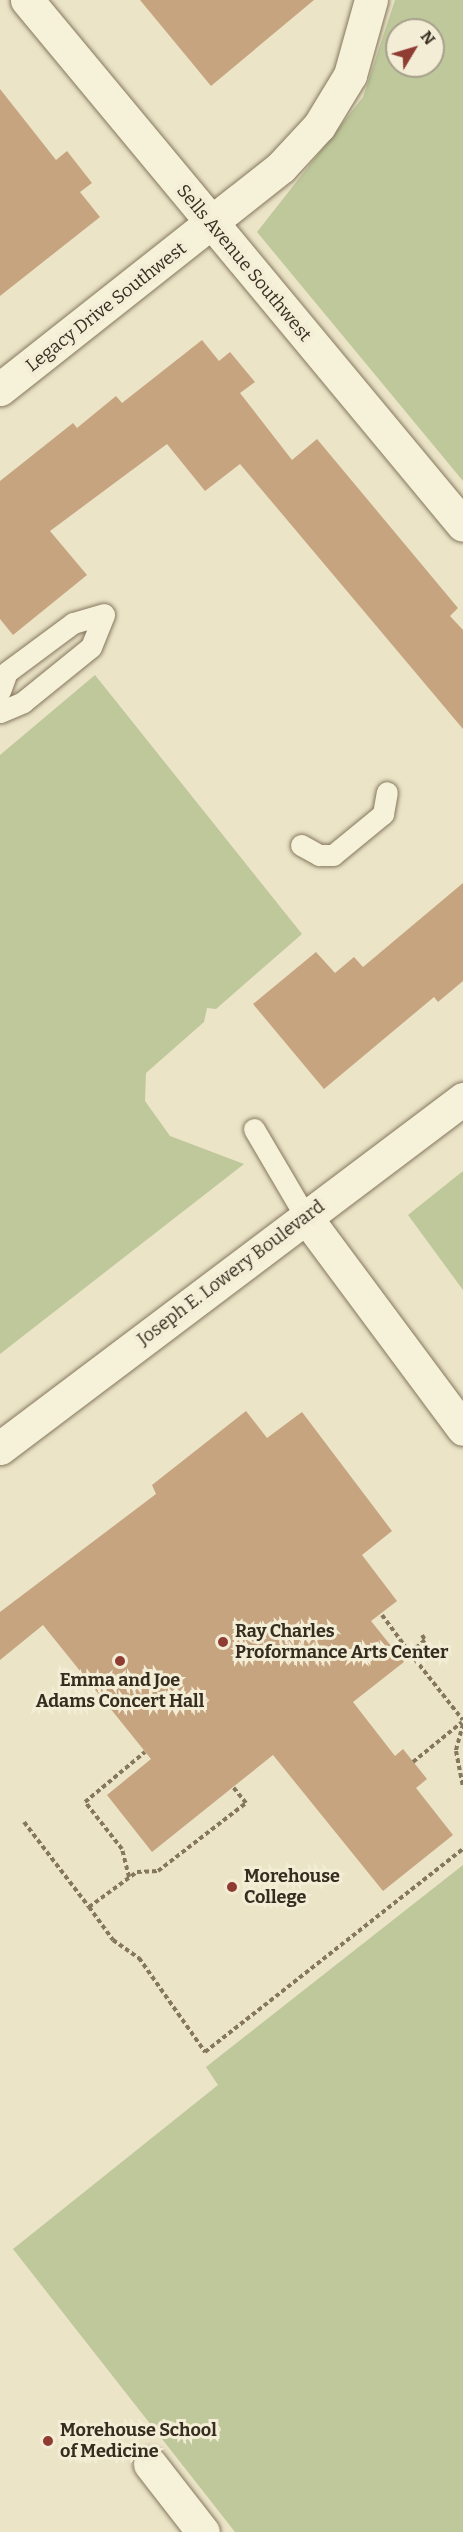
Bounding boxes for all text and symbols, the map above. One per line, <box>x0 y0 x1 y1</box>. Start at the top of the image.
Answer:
north arrow <box>385 18 445 78</box>
text: N <box>417 27 439 49</box>
street label: Sells Avenue Southwest <box>172 180 316 346</box>
street label: Legacy Drive Southwest <box>22 238 190 376</box>
street label: Joseph E. Lowery Boulevard <box>133 1196 329 1350</box>
place label: Ray Charles Proformance Arts Center <box>235 1621 448 1664</box>
marker: Ray Charles Proformance Arts Center <box>216 1635 230 1649</box>
marker: Emma and Joe Adams Concert Hall <box>113 1654 127 1668</box>
place label: Emma and Joe Adams Concert Hall <box>36 1670 204 1712</box>
place label: Morehouse College <box>244 1866 340 1908</box>
marker: Morehouse College <box>225 1880 239 1894</box>
place label: Morehouse School of Medicine <box>60 2420 217 2462</box>
marker: Morehouse School of Medicine <box>41 2434 55 2448</box>

